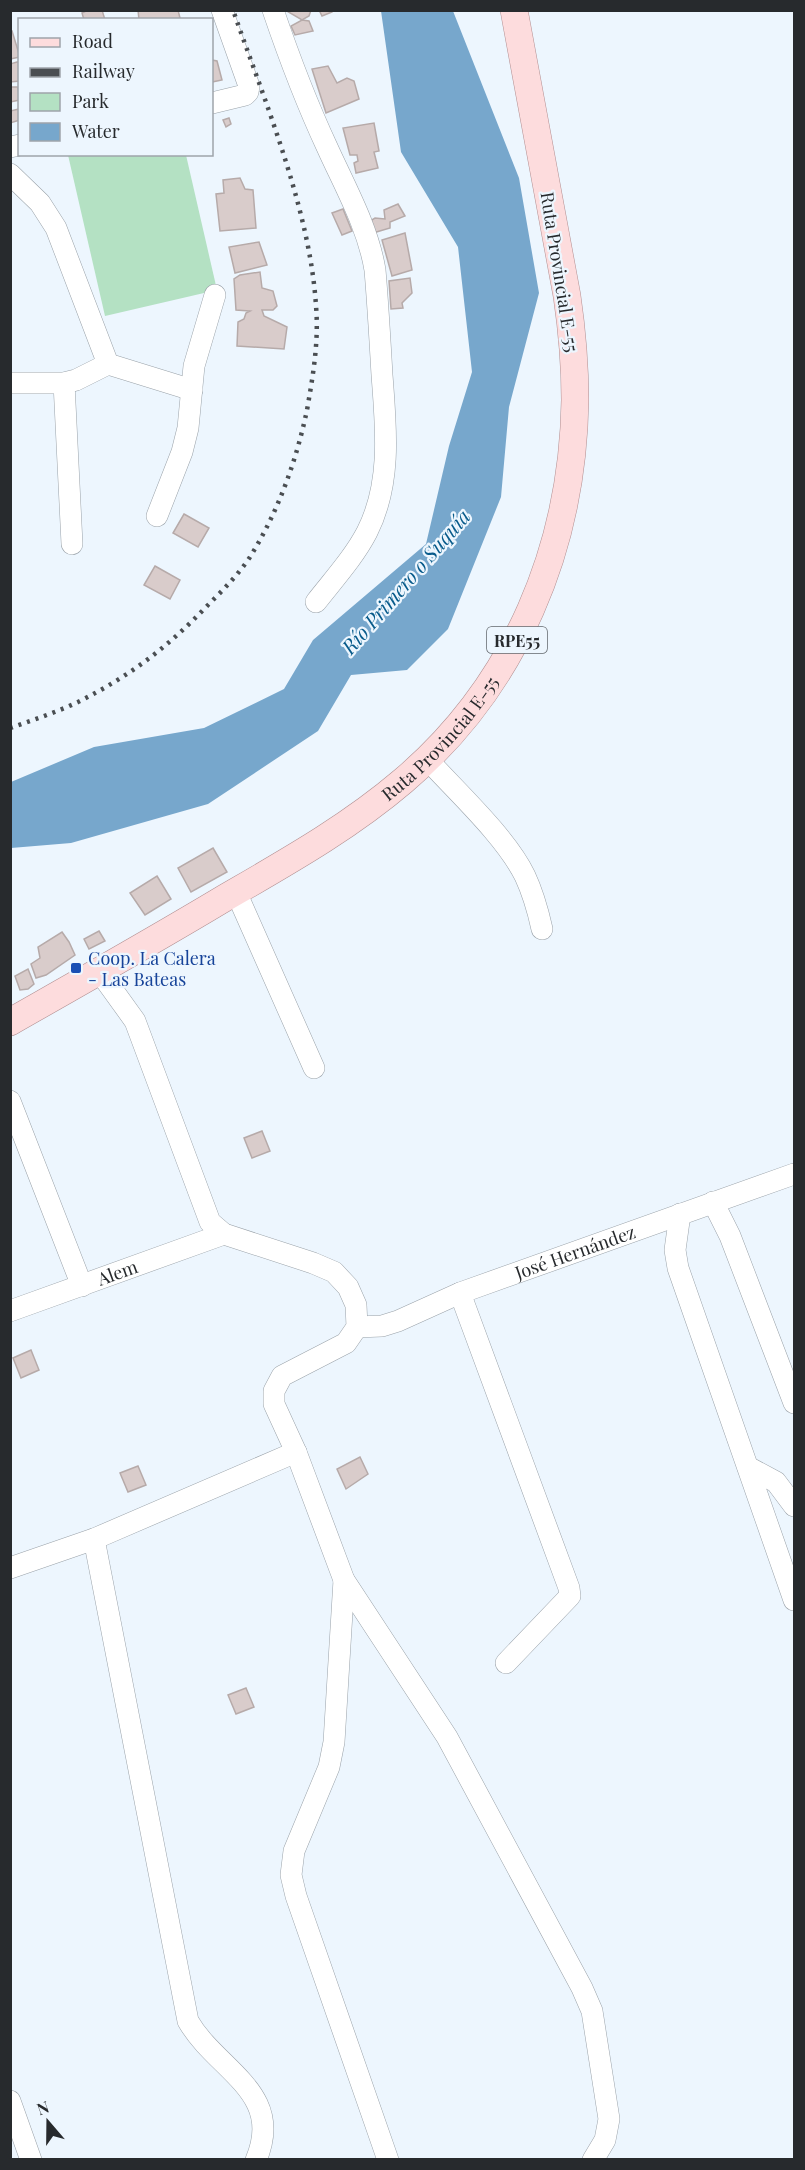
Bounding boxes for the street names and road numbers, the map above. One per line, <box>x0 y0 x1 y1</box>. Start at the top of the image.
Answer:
street label: Ruta Provincial E-55 <box>535 190 585 354</box>
road number: RPE55 <box>487 627 547 653</box>
street label: Ruta Provincial E-55 <box>377 672 504 806</box>
street label: José Hernández <box>511 1220 639 1285</box>
street label: Alem <box>93 1254 141 1291</box>

